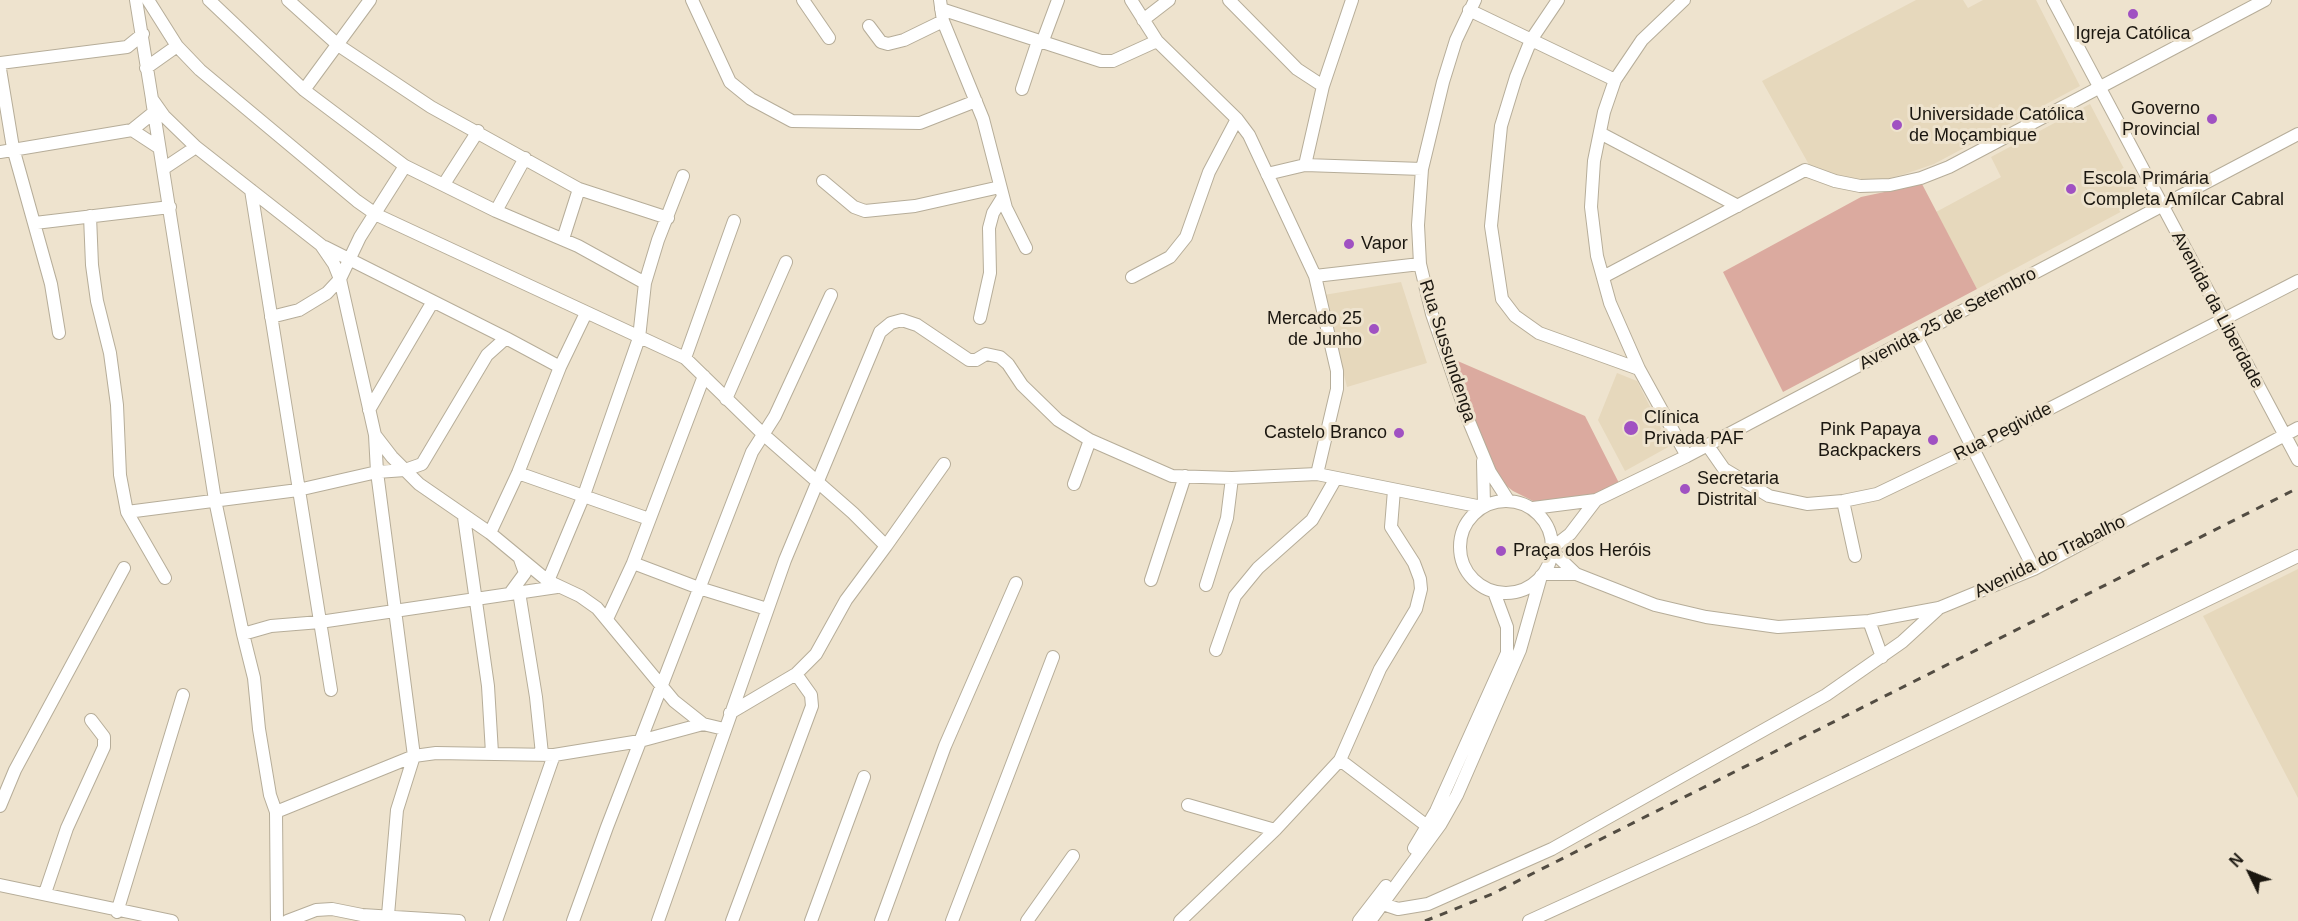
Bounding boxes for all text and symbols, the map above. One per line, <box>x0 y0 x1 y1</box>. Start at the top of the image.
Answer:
marker: Igreja Católica <box>2126 7 2140 21</box>
place label: Igreja Católica <box>2075 23 2191 45</box>
place label: Governo Provincial <box>2122 98 2200 140</box>
place label: Universidade Católica de Moçambique <box>1909 104 2084 146</box>
marker: Governo Provincial <box>2205 112 2219 126</box>
marker: Universidade Católica de Moçambique <box>1890 118 1904 132</box>
place label: Escola Primária Completa Amílcar Cabral <box>2083 168 2284 210</box>
marker: Escola Primária Completa Amílcar Cabral <box>2064 182 2078 196</box>
street label: Avenida da Liberdade <box>2166 228 2268 392</box>
place label: Vapor <box>1361 233 1408 255</box>
marker: Vapor <box>1342 237 1356 251</box>
street label: Avenida 25 de Setembro <box>1856 263 2040 375</box>
street label: Rua Sussundenga <box>1414 277 1480 425</box>
place label: Mercado 25 de Junho <box>1267 308 1362 350</box>
marker: Mercado 25 de Junho <box>1367 322 1381 336</box>
street label: Rua Pegivide <box>1950 398 2056 466</box>
place label: Clínica Privada PAF <box>1644 407 1744 450</box>
marker: Clínica Privada PAF <box>1622 419 1640 437</box>
place label: Pink Papaya Backpackers <box>1818 419 1921 462</box>
place label: Castelo Branco <box>1264 422 1387 444</box>
marker: Castelo Branco <box>1392 426 1406 440</box>
marker: Pink Papaya Backpackers <box>1926 433 1940 447</box>
place label: Secretaria Distrital <box>1697 468 1779 510</box>
marker: Secretaria Distrital <box>1678 482 1692 496</box>
street label: Avenida do Trabalho <box>1971 511 2129 603</box>
place label: Praça dos Heróis <box>1513 540 1651 562</box>
marker: Praça dos Heróis <box>1494 544 1508 558</box>
north arrow <box>2220 843 2280 903</box>
text: N <box>2226 850 2247 870</box>

